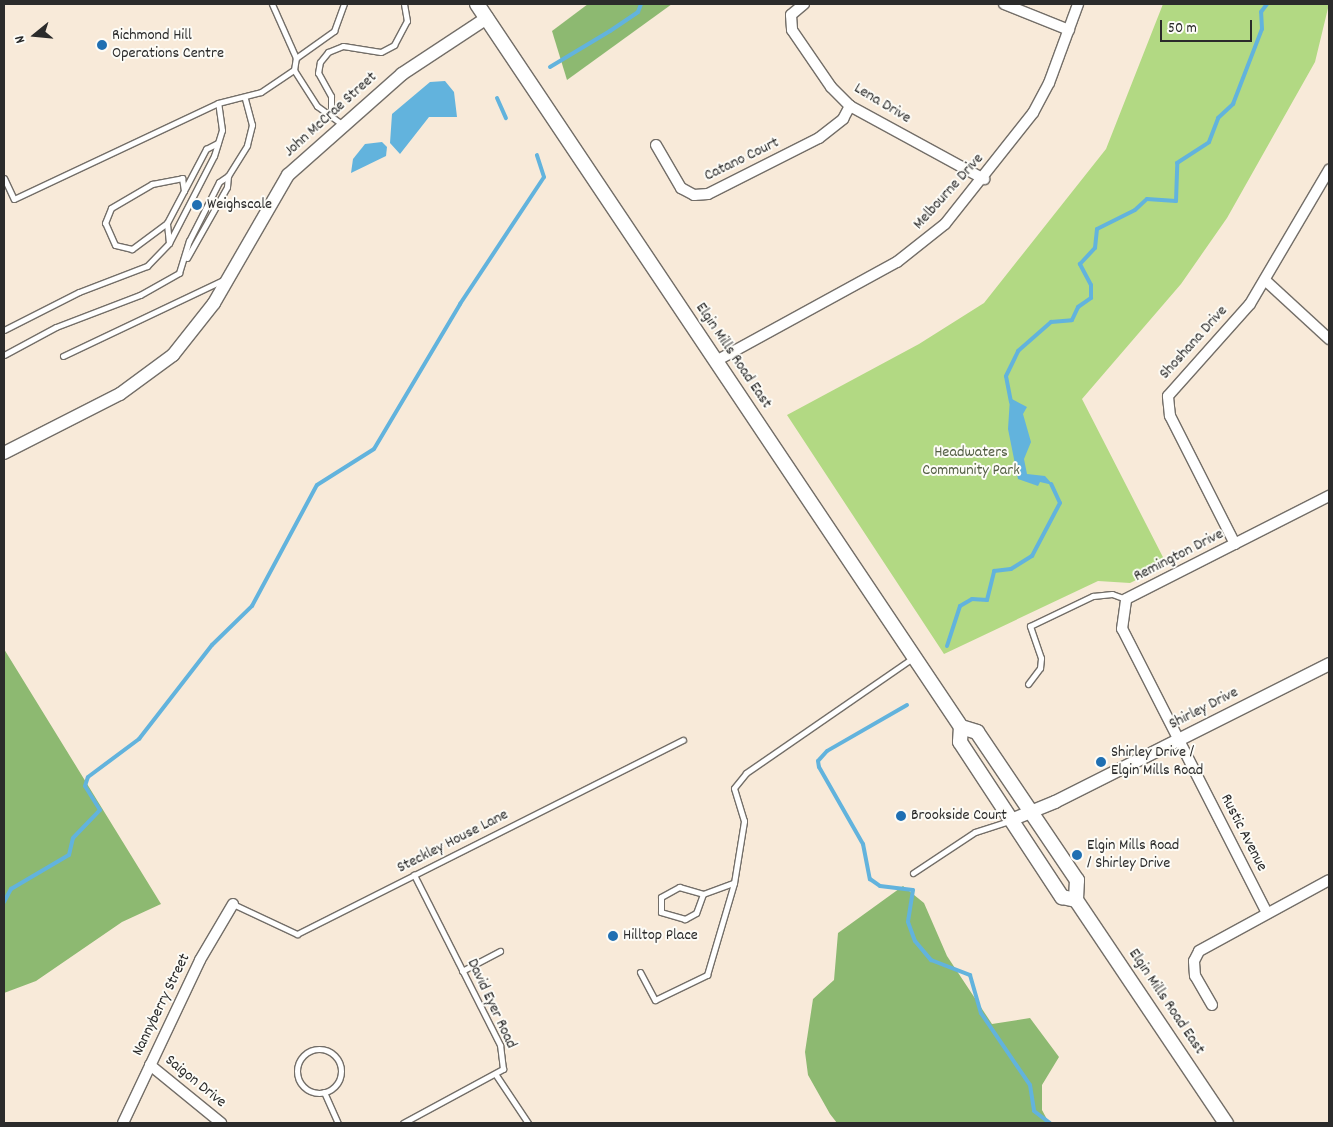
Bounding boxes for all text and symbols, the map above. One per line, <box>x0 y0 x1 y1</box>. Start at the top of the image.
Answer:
north arrow <box>10 10 60 60</box>
scale bar <box>1163 10 1256 42</box>
text: 50 m <box>1168 18 1197 40</box>
place label: Richmond Hill Operations Centre <box>112 26 224 64</box>
text: N <box>10 33 31 46</box>
marker: Richmond Hill Operations Centre <box>96 39 108 51</box>
street label: John McCrae Street <box>281 68 381 162</box>
street label: Lena Drive <box>850 80 914 128</box>
street label: Catano Court <box>702 134 782 186</box>
street label: Melbourne Drive <box>910 150 988 234</box>
place label: Weighscale <box>207 195 272 215</box>
marker: Weighscale <box>191 199 203 211</box>
street label: Elgin Mills Road East <box>691 299 775 413</box>
street label: Shoshana Drive <box>1156 302 1232 384</box>
park label: Headwaters Community Park <box>922 443 1020 481</box>
street label: Remington Drive <box>1131 525 1227 587</box>
street label: Shirley Drive <box>1166 683 1242 735</box>
place label: Shirley Drive / Elgin Mills Road <box>1111 743 1203 781</box>
marker: Shirley Drive / Elgin Mills Road <box>1095 756 1107 768</box>
street label: Rustic Avenue <box>1215 791 1271 875</box>
street label: Steckley House Lane <box>394 806 512 878</box>
place label: Brookside Court <box>911 806 1007 826</box>
marker: Brookside Court <box>895 810 907 822</box>
place label: Elgin Mills Road / Shirley Drive <box>1087 836 1179 874</box>
marker: Elgin Mills Road / Shirley Drive <box>1071 849 1083 861</box>
place label: Hilltop Place <box>623 926 698 946</box>
marker: Hilltop Place <box>607 930 619 942</box>
street label: Elgin Mills Road East <box>1124 945 1208 1059</box>
street label: Nannyberry Street <box>129 951 195 1059</box>
street label: David Eyer Road <box>462 956 520 1052</box>
street label: Saigon Drive <box>160 1051 230 1113</box>

